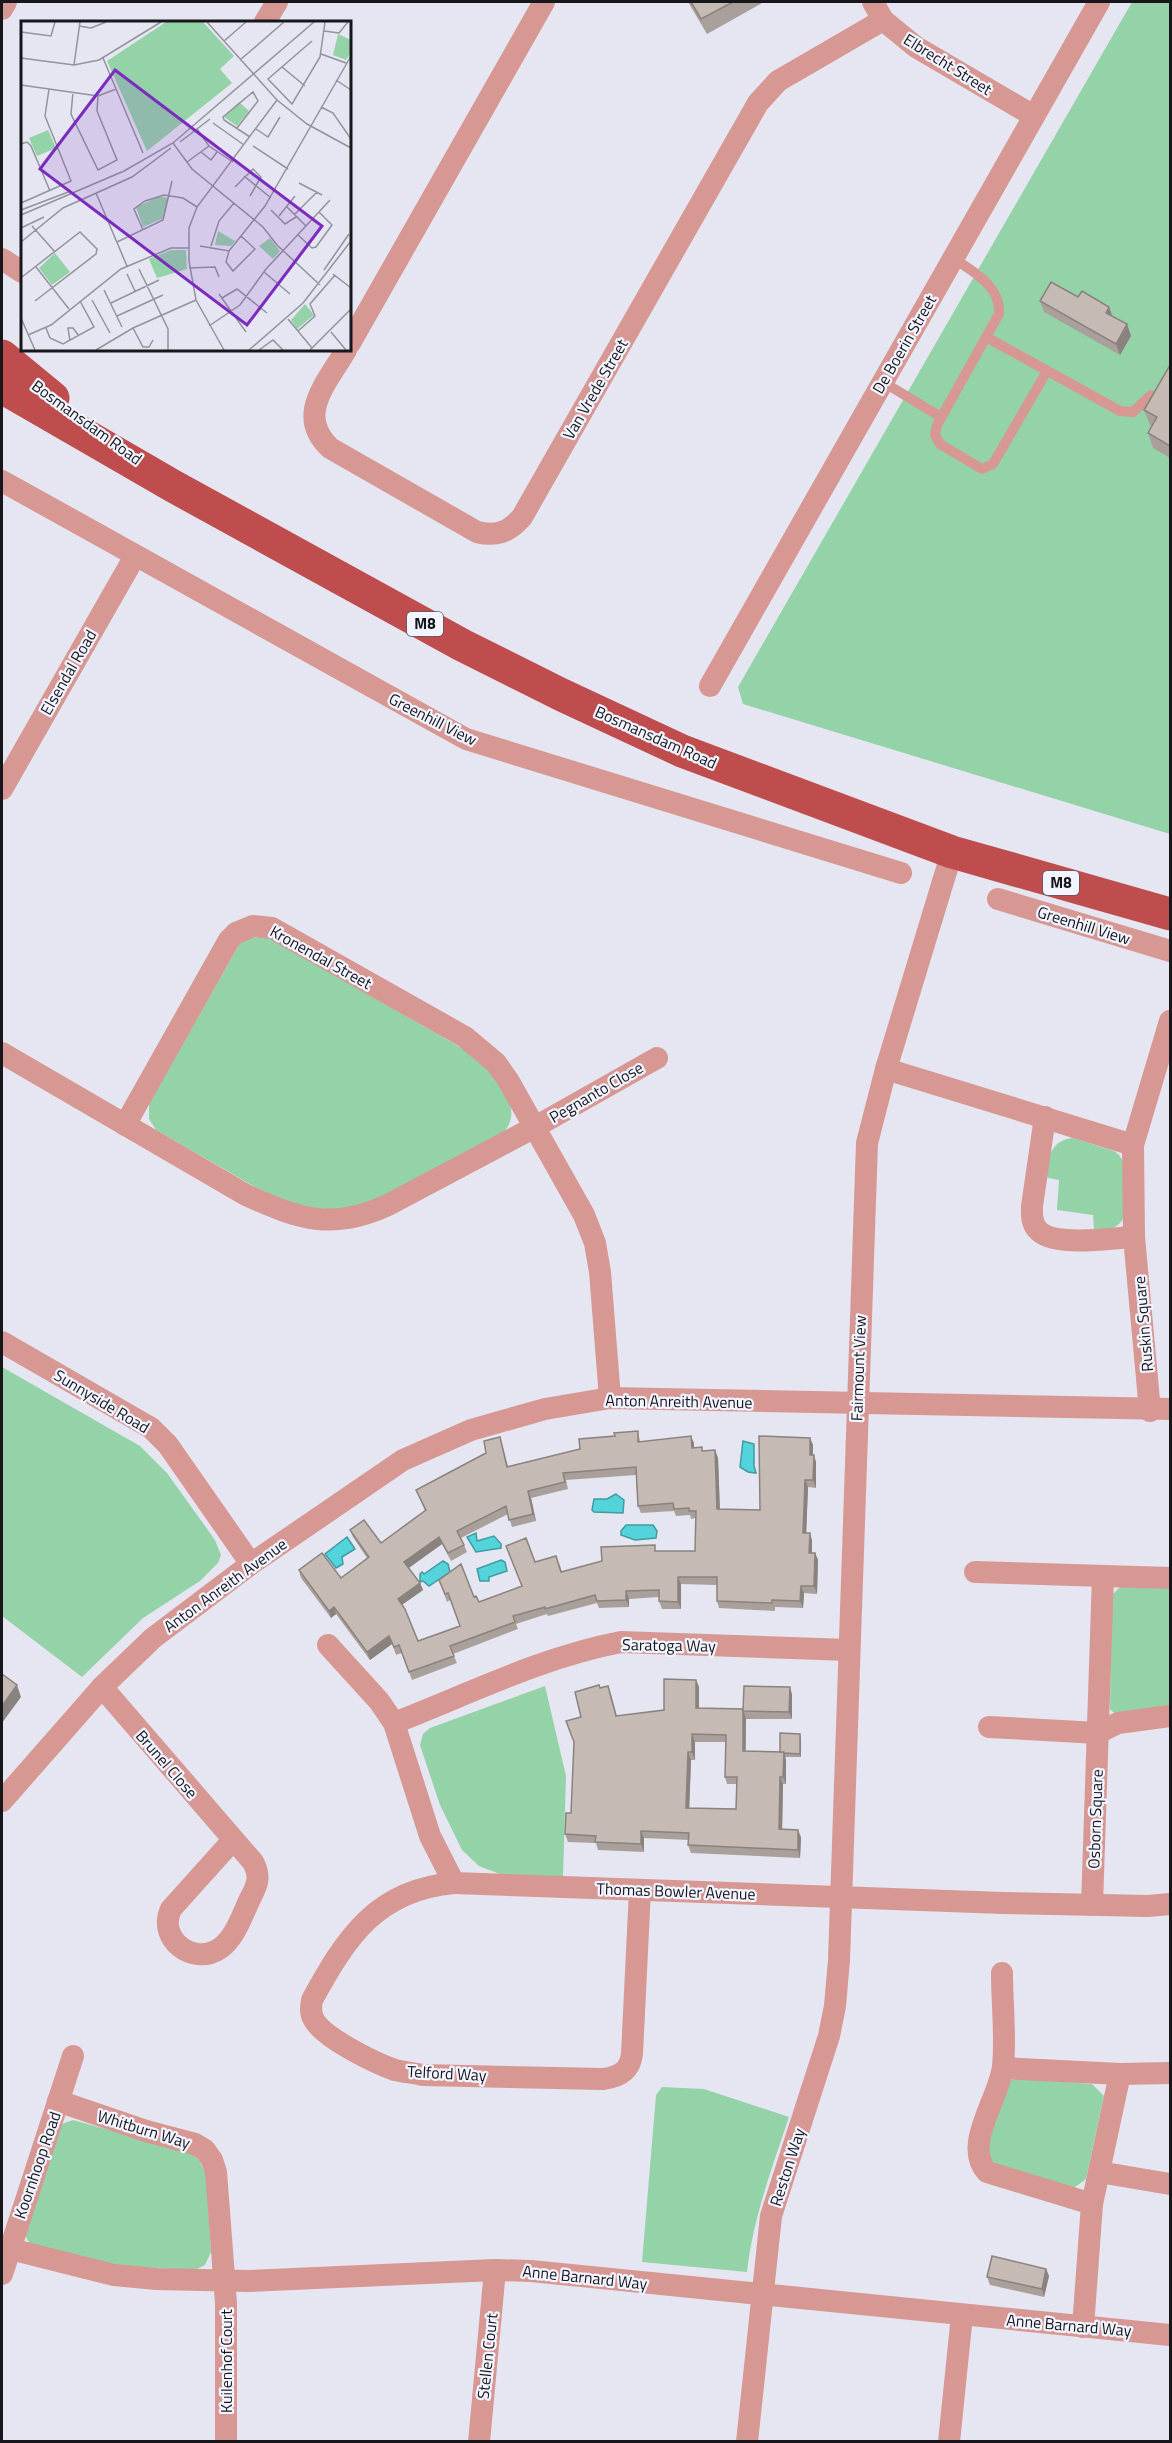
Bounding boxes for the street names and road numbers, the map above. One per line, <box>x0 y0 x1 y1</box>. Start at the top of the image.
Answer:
street label: Elbrecht Street <box>899 27 997 101</box>
street label: De Boerin Street <box>866 290 942 398</box>
street label: Van Vrede Street <box>556 334 634 444</box>
street label: Bosmansdam Road <box>27 374 147 470</box>
road number: M8 <box>407 612 443 636</box>
street label: Elsendal Road <box>34 625 102 719</box>
street label: Greenhill View <box>385 687 481 751</box>
street label: Bosmansdam Road <box>591 699 721 775</box>
road number: M8 <box>1043 871 1079 895</box>
street label: Greenhill View <box>1035 899 1133 951</box>
street label: Kronendal Street <box>266 919 377 995</box>
street label: Pegnanto Close <box>545 1055 647 1129</box>
street label: Ruskin Square <box>1127 1275 1159 1373</box>
street label: Fairmount View <box>844 1315 872 1421</box>
street label: Sunnyside Road <box>50 1363 154 1439</box>
street label: Anton Anreith Avenue <box>605 1388 753 1414</box>
street label: Anton Anreith Avenue <box>158 1532 292 1638</box>
street label: Saratoga Way <box>622 1632 716 1658</box>
street label: Brunel Close <box>130 1724 204 1804</box>
street label: Osborn Square <box>1081 1769 1109 1869</box>
street label: Thomas Bowler Avenue <box>596 1876 756 1906</box>
street label: Telford Way <box>407 2059 487 2087</box>
street label: Whitburn Way <box>95 2103 194 2155</box>
street label: Koornhoop Road <box>7 2108 67 2222</box>
street label: Reston Way <box>763 2125 811 2209</box>
street label: Anne Barnard Way <box>521 2259 649 2296</box>
street label: Anne Barnard Way <box>1006 2308 1133 2342</box>
street label: Kuilenhof Court <box>214 2309 238 2413</box>
street label: Stellen Court <box>471 2311 503 2400</box>

